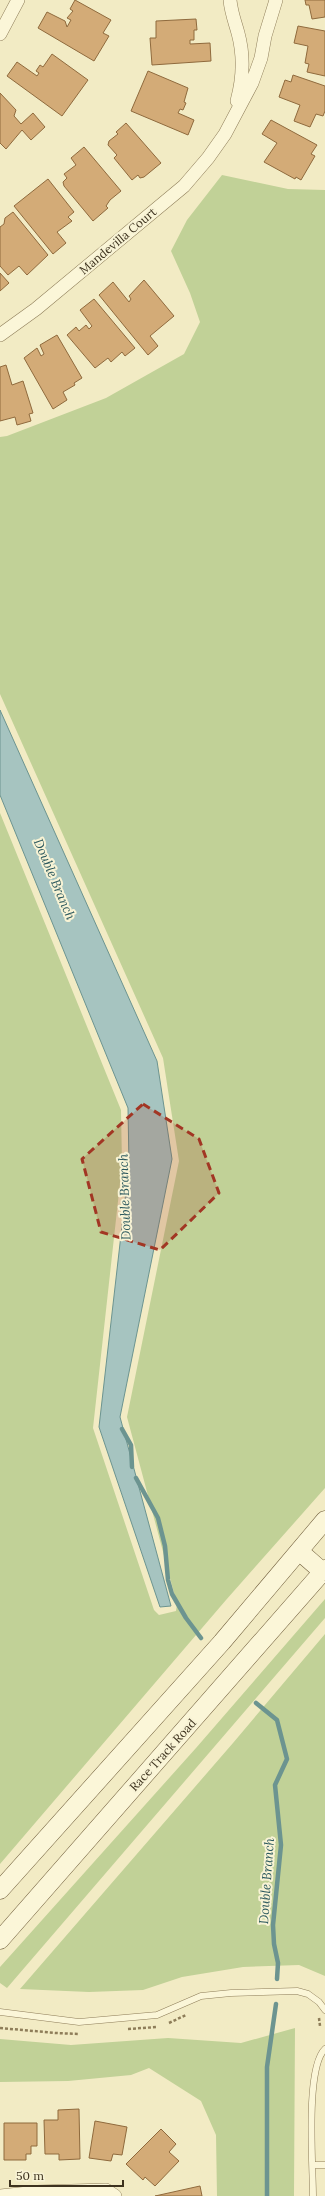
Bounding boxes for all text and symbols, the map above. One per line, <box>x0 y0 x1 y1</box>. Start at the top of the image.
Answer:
street label: Mandevilla Court <box>76 204 160 277</box>
water label: Double Branch <box>30 836 79 923</box>
water label: Double Branch <box>114 1153 135 1240</box>
street label: Race Track Road <box>126 1715 199 1794</box>
water label: Double Branch <box>255 1837 278 1925</box>
scale bar <box>10 2162 123 2188</box>
text: 50 m <box>16 2168 44 2183</box>

